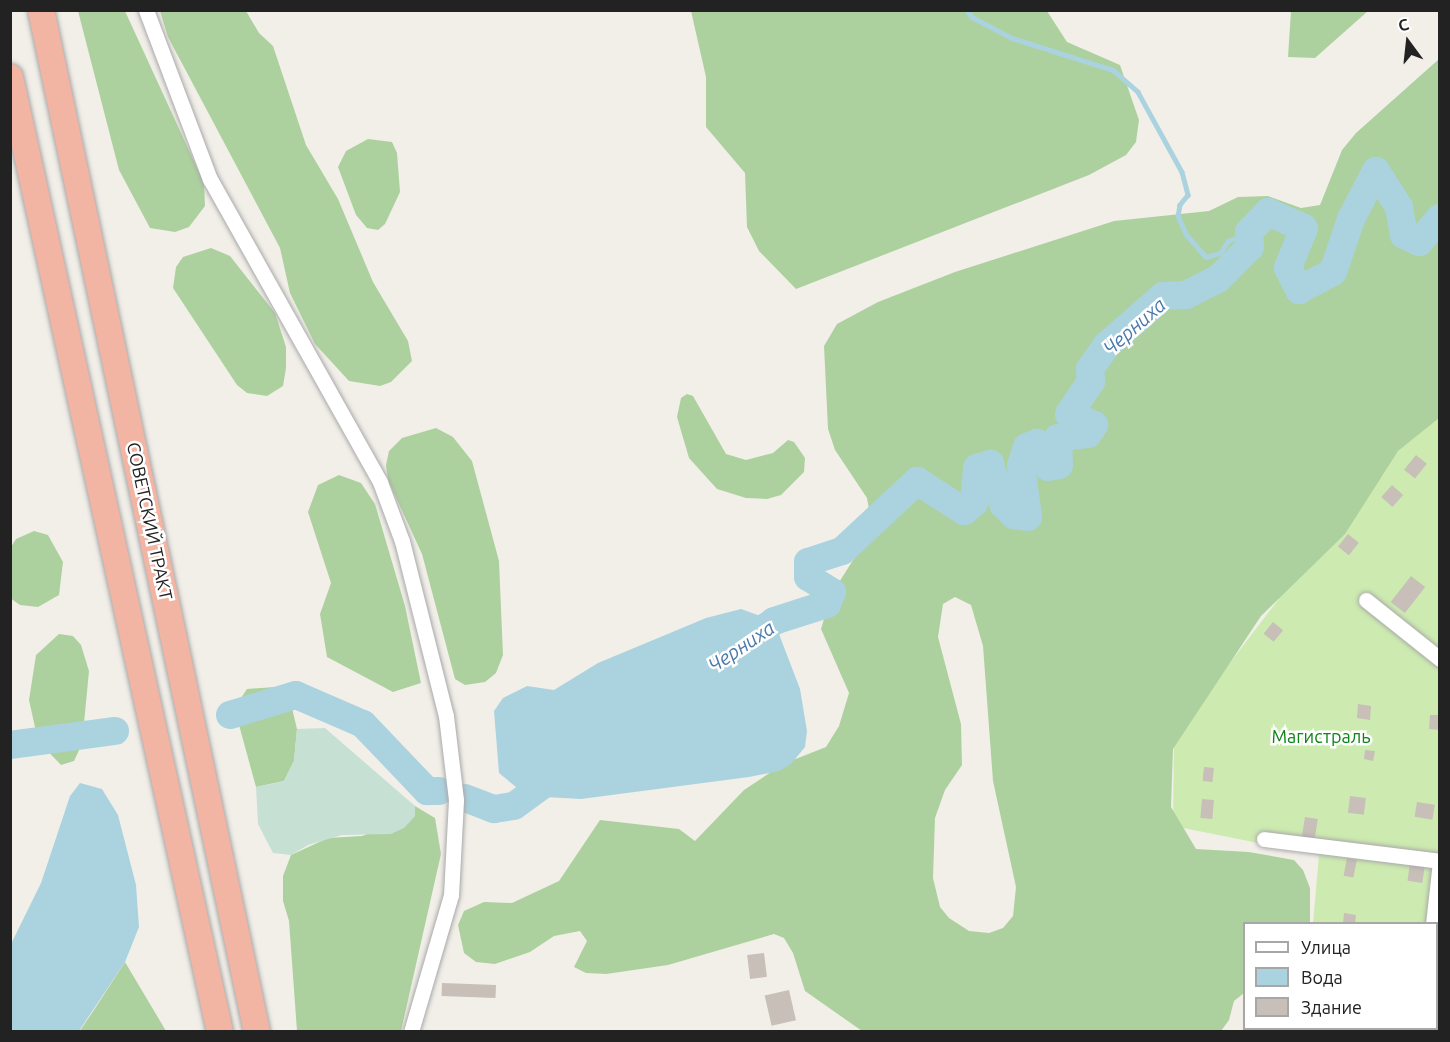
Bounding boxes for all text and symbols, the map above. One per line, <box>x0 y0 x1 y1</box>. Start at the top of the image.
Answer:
north arrow <box>1378 12 1438 72</box>
text: С <box>1396 15 1411 35</box>
water label: Черниха <box>1098 292 1170 360</box>
street label: СОВЕТСКИЙ ТРАКТ <box>123 440 177 602</box>
water label: Черниха <box>703 615 779 677</box>
park label: Магистраль <box>1271 725 1371 747</box>
legend <box>1243 922 1438 1030</box>
text: Улица <box>1301 937 1351 957</box>
text: Вода <box>1301 967 1343 987</box>
text: Здание <box>1301 997 1362 1017</box>

